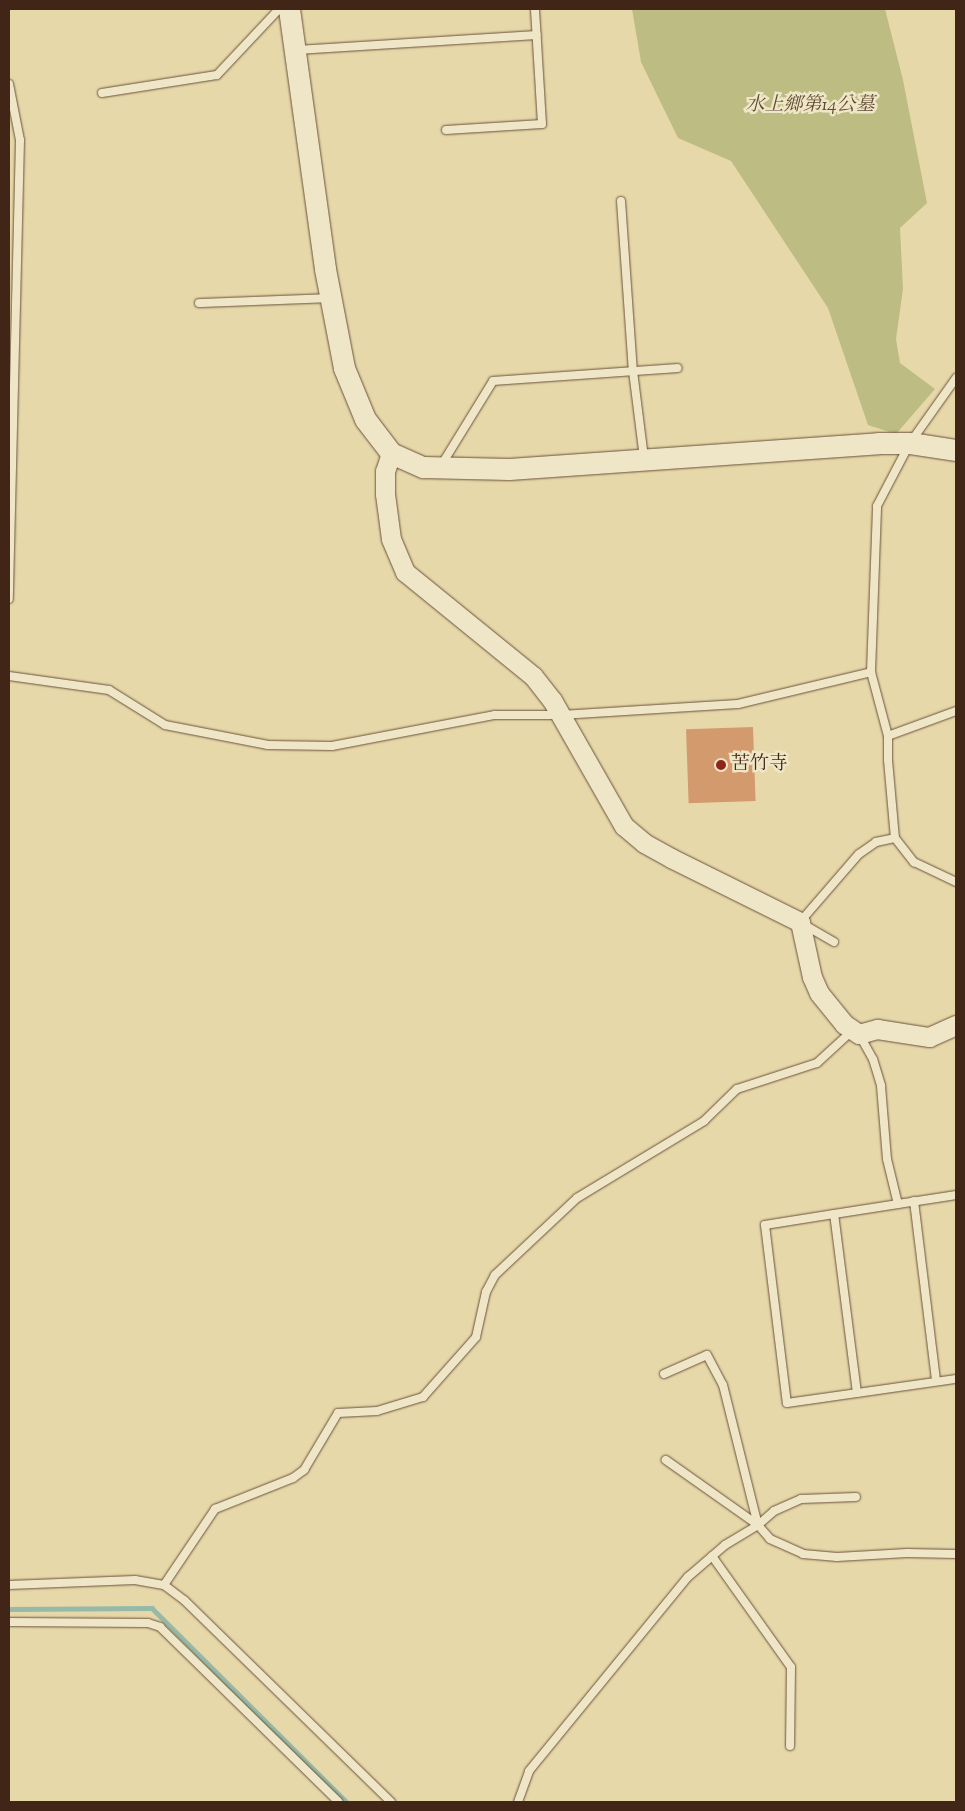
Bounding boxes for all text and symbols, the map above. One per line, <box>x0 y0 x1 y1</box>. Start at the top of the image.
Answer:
park label: 水上鄉第14公墓 <box>746 95 874 117</box>
place label: 苦竹寺 <box>731 754 788 776</box>
marker: 苦竹寺 <box>715 759 727 771</box>

